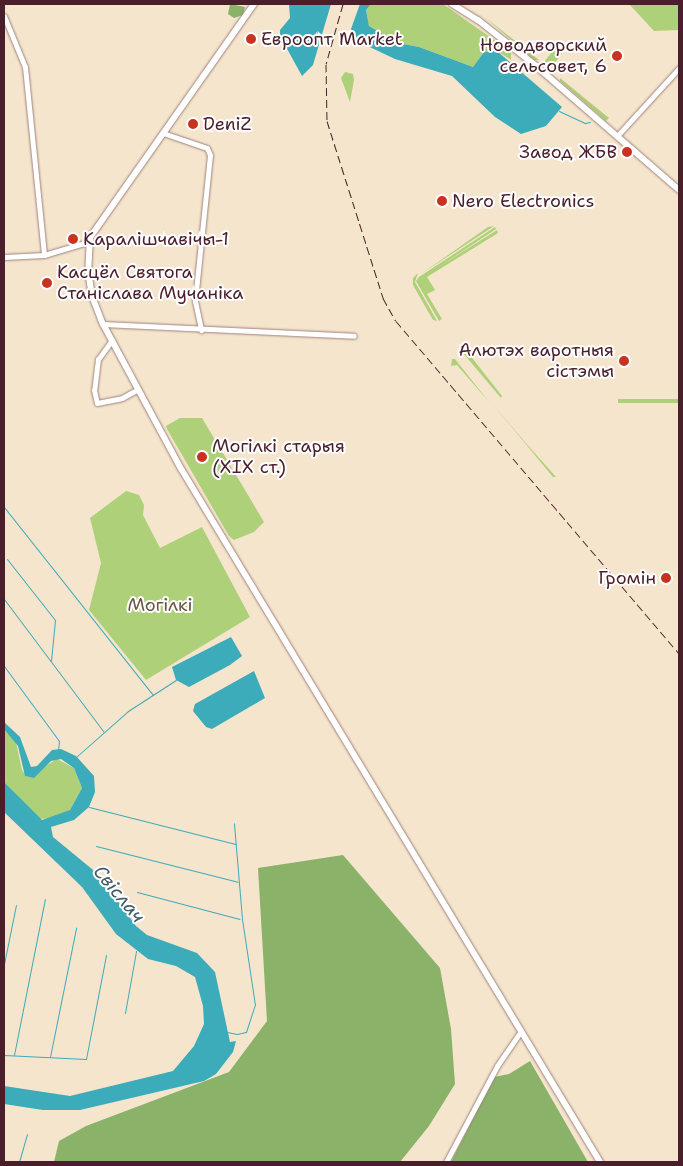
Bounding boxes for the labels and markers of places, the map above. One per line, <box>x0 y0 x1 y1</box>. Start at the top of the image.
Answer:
place label: Евроопт Market <box>261 28 402 50</box>
marker: Евроопт Market <box>245 33 257 45</box>
place label: Новодворский сельсовет, 6 <box>480 35 607 78</box>
marker: Новодворский сельсовет, 6 <box>611 50 623 62</box>
place label: DeniZ <box>203 113 252 135</box>
marker: DeniZ <box>187 118 199 130</box>
place label: Завод ЖБВ <box>519 141 617 163</box>
marker: Завод ЖБВ <box>621 146 633 158</box>
place label: Nero Electronics <box>452 190 594 212</box>
marker: Nero Electronics <box>436 195 448 207</box>
place label: Каралішчавічы-1 <box>83 228 229 250</box>
marker: Каралішчавічы-1 <box>67 233 79 245</box>
place label: Касцёл Святога Станіслава Мучаніка <box>57 262 243 304</box>
marker: Касцёл Святога Станіслава Мучаніка <box>41 277 53 289</box>
place label: Алютэх варотныя сістэмы <box>458 340 614 382</box>
marker: Алютэх варотныя сістэмы <box>618 355 630 367</box>
place label: Могілкі старыя (XIX ст.) <box>212 436 345 478</box>
marker: Могілкі старыя (XIX ст.) <box>196 451 208 463</box>
place label: Громін <box>598 567 656 589</box>
marker: Громін <box>660 572 672 584</box>

